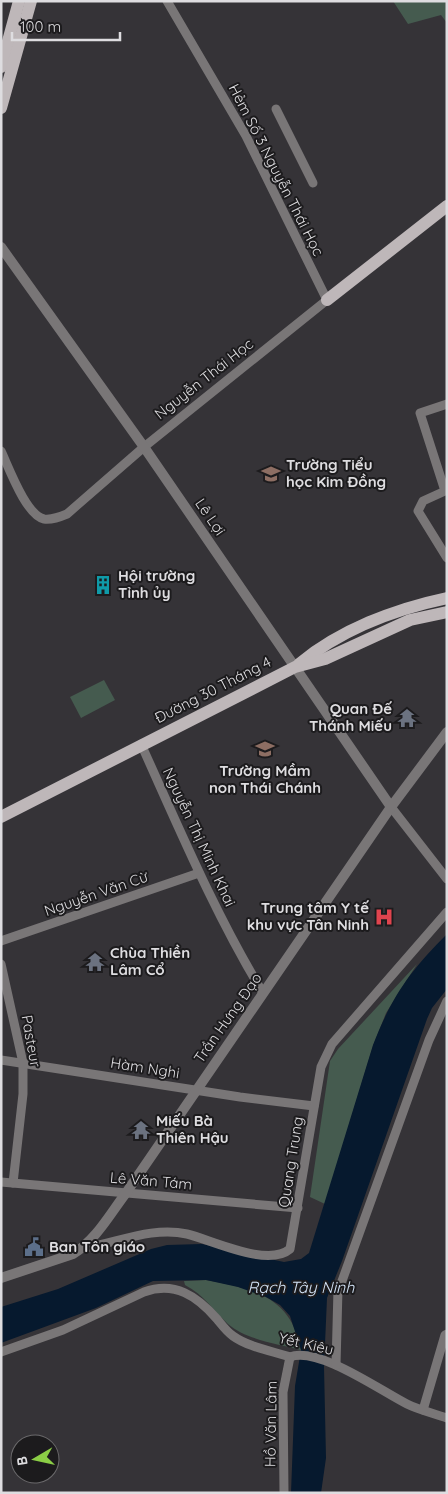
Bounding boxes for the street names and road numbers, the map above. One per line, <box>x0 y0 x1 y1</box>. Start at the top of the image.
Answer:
street label: Hẻm Số 3 Nguyễn Thái Học <box>225 81 328 259</box>
street label: Nguyễn Thái Học <box>151 334 257 423</box>
street label: Lê Lợi <box>191 494 230 539</box>
street label: Đường 30 Tháng 4 <box>151 652 274 727</box>
street label: Nguyễn Thị Minh Khai <box>159 764 240 909</box>
street label: Nguyễn Văn Cừ <box>42 866 152 920</box>
street label: Trần Hưng Đạo <box>189 969 266 1067</box>
street label: Pasteur <box>18 1013 45 1069</box>
street label: Hàm Nghi <box>109 1053 181 1082</box>
street label: Quang Trung <box>274 1115 307 1209</box>
street label: Lê Văn Tám <box>109 1167 193 1194</box>
street label: Yết Kiêu <box>277 1328 335 1359</box>
street label: Hồ Văn Lâm <box>260 1381 281 1467</box>

